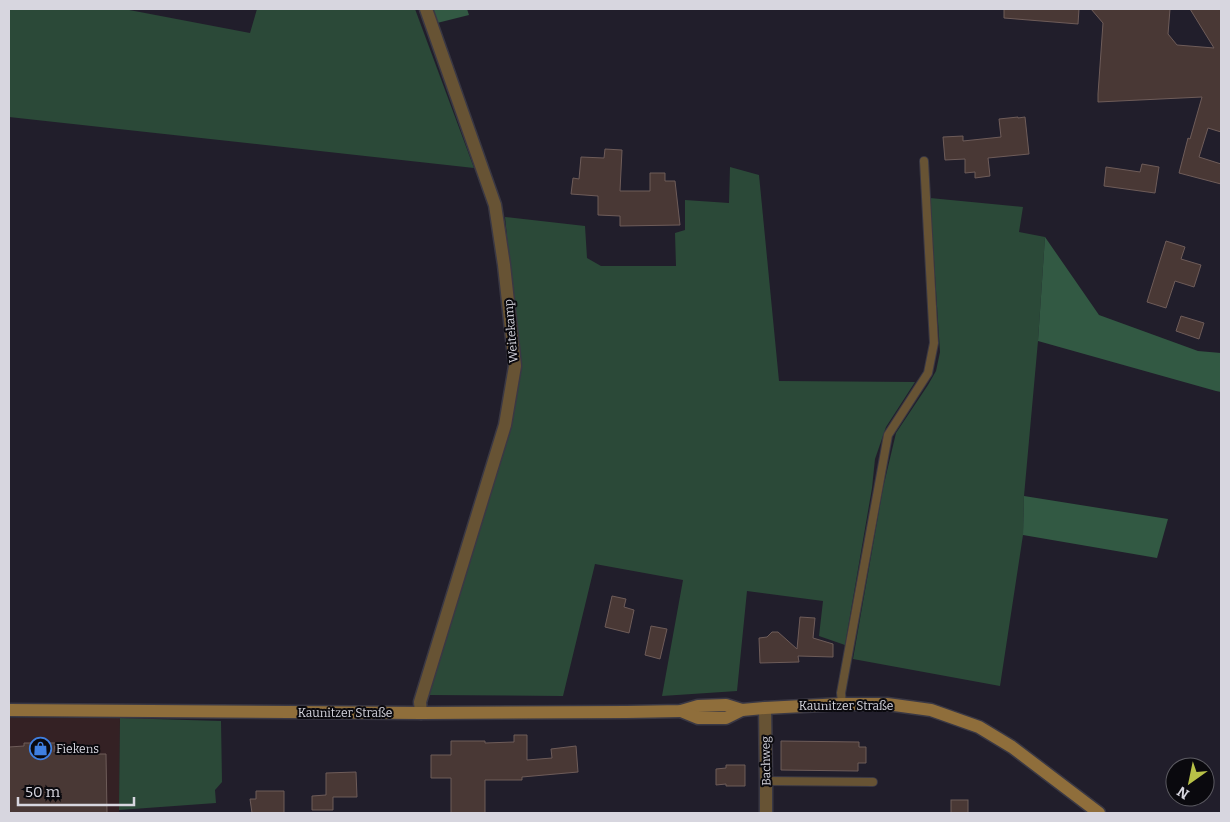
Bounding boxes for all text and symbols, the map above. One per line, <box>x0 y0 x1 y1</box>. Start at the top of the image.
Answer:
street label: Weitekamp <box>501 299 521 363</box>
street label: Kaunitzer Straße <box>799 699 893 713</box>
street label: Kaunitzer Straße <box>298 706 392 720</box>
street label: Bachweg <box>759 736 773 786</box>
shop icon: Fiekens <box>28 737 52 761</box>
place label: Fiekens <box>56 742 99 756</box>
north arrow <box>1165 757 1215 807</box>
scale bar <box>18 774 134 806</box>
text: N <box>1174 782 1192 803</box>
text: 50 m <box>25 783 61 801</box>

